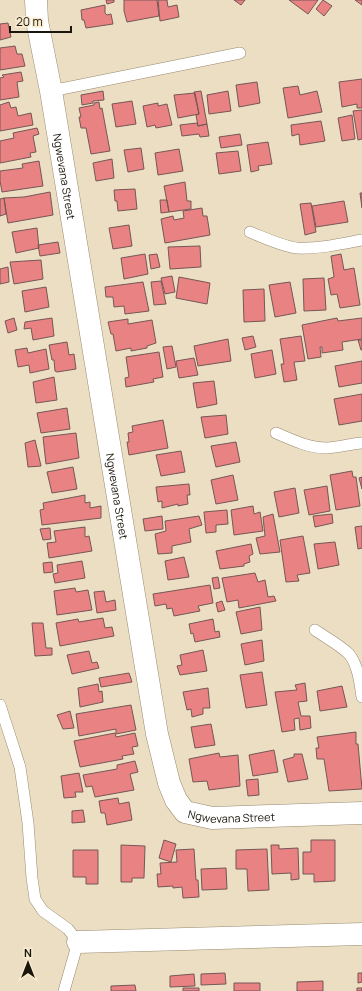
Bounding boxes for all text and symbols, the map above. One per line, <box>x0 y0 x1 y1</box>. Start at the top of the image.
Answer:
scale bar <box>10 8 71 34</box>
text: 20 m <box>16 13 43 30</box>
street label: Ngwevana Street <box>51 132 80 221</box>
street label: Ngwevana Street <box>103 452 132 540</box>
street label: Ngwevana Street <box>187 805 275 826</box>
north arrow <box>8 943 48 983</box>
text: N <box>24 945 32 960</box>

